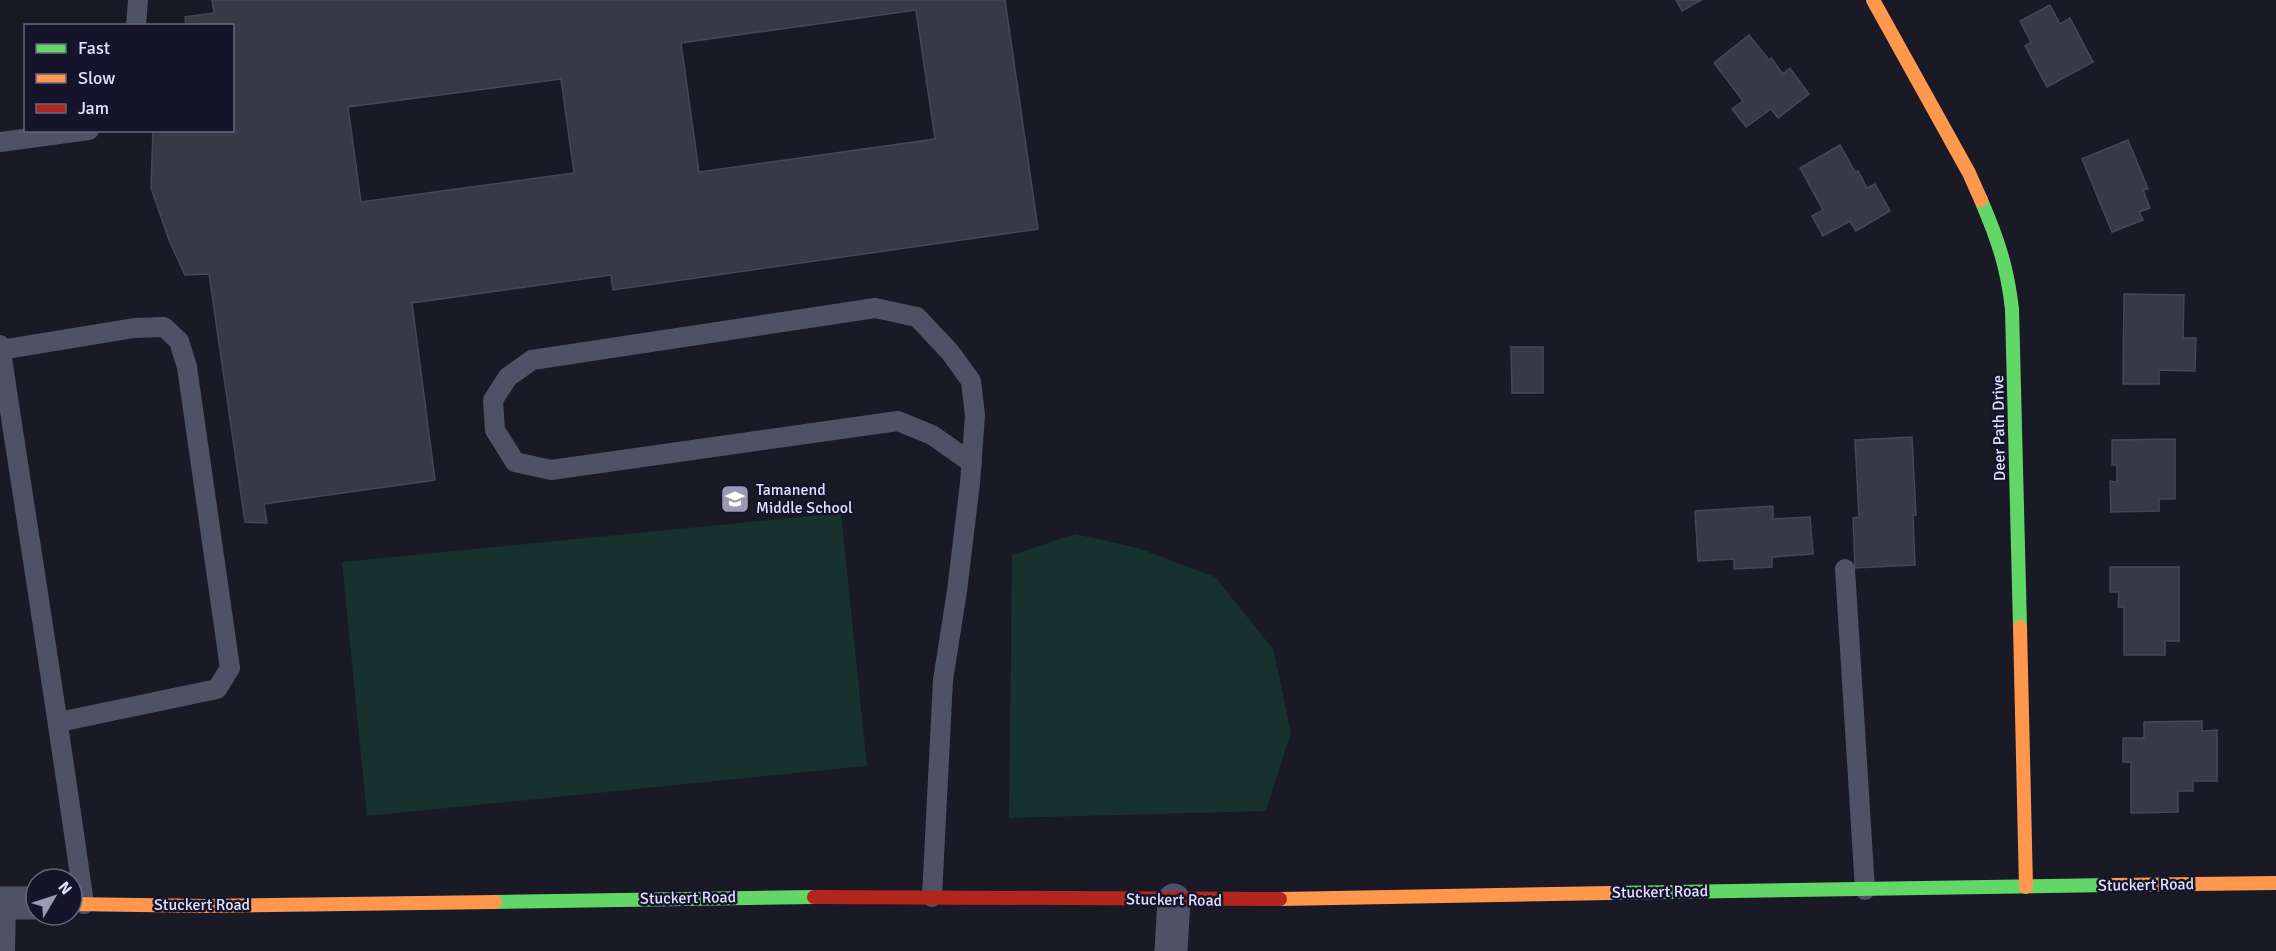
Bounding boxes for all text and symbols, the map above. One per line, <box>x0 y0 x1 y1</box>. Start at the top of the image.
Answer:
legend <box>24 24 234 132</box>
text: Fast <box>78 37 110 59</box>
text: Slow <box>78 67 115 89</box>
text: Jam <box>78 97 109 119</box>
street label: Deer Path Drive <box>1988 375 2010 481</box>
place label: Tamanend Middle School <box>756 480 853 518</box>
school or university icon: Tamanend Middle School <box>719 483 751 515</box>
north arrow <box>24 867 84 927</box>
street label: Stuckert Road <box>2098 874 2194 896</box>
text: N <box>54 878 76 899</box>
street label: Stuckert Road <box>1612 881 1708 903</box>
street label: Stuckert Road <box>640 887 736 909</box>
street label: Stuckert Road <box>1126 889 1222 911</box>
street label: Stuckert Road <box>154 895 250 915</box>

